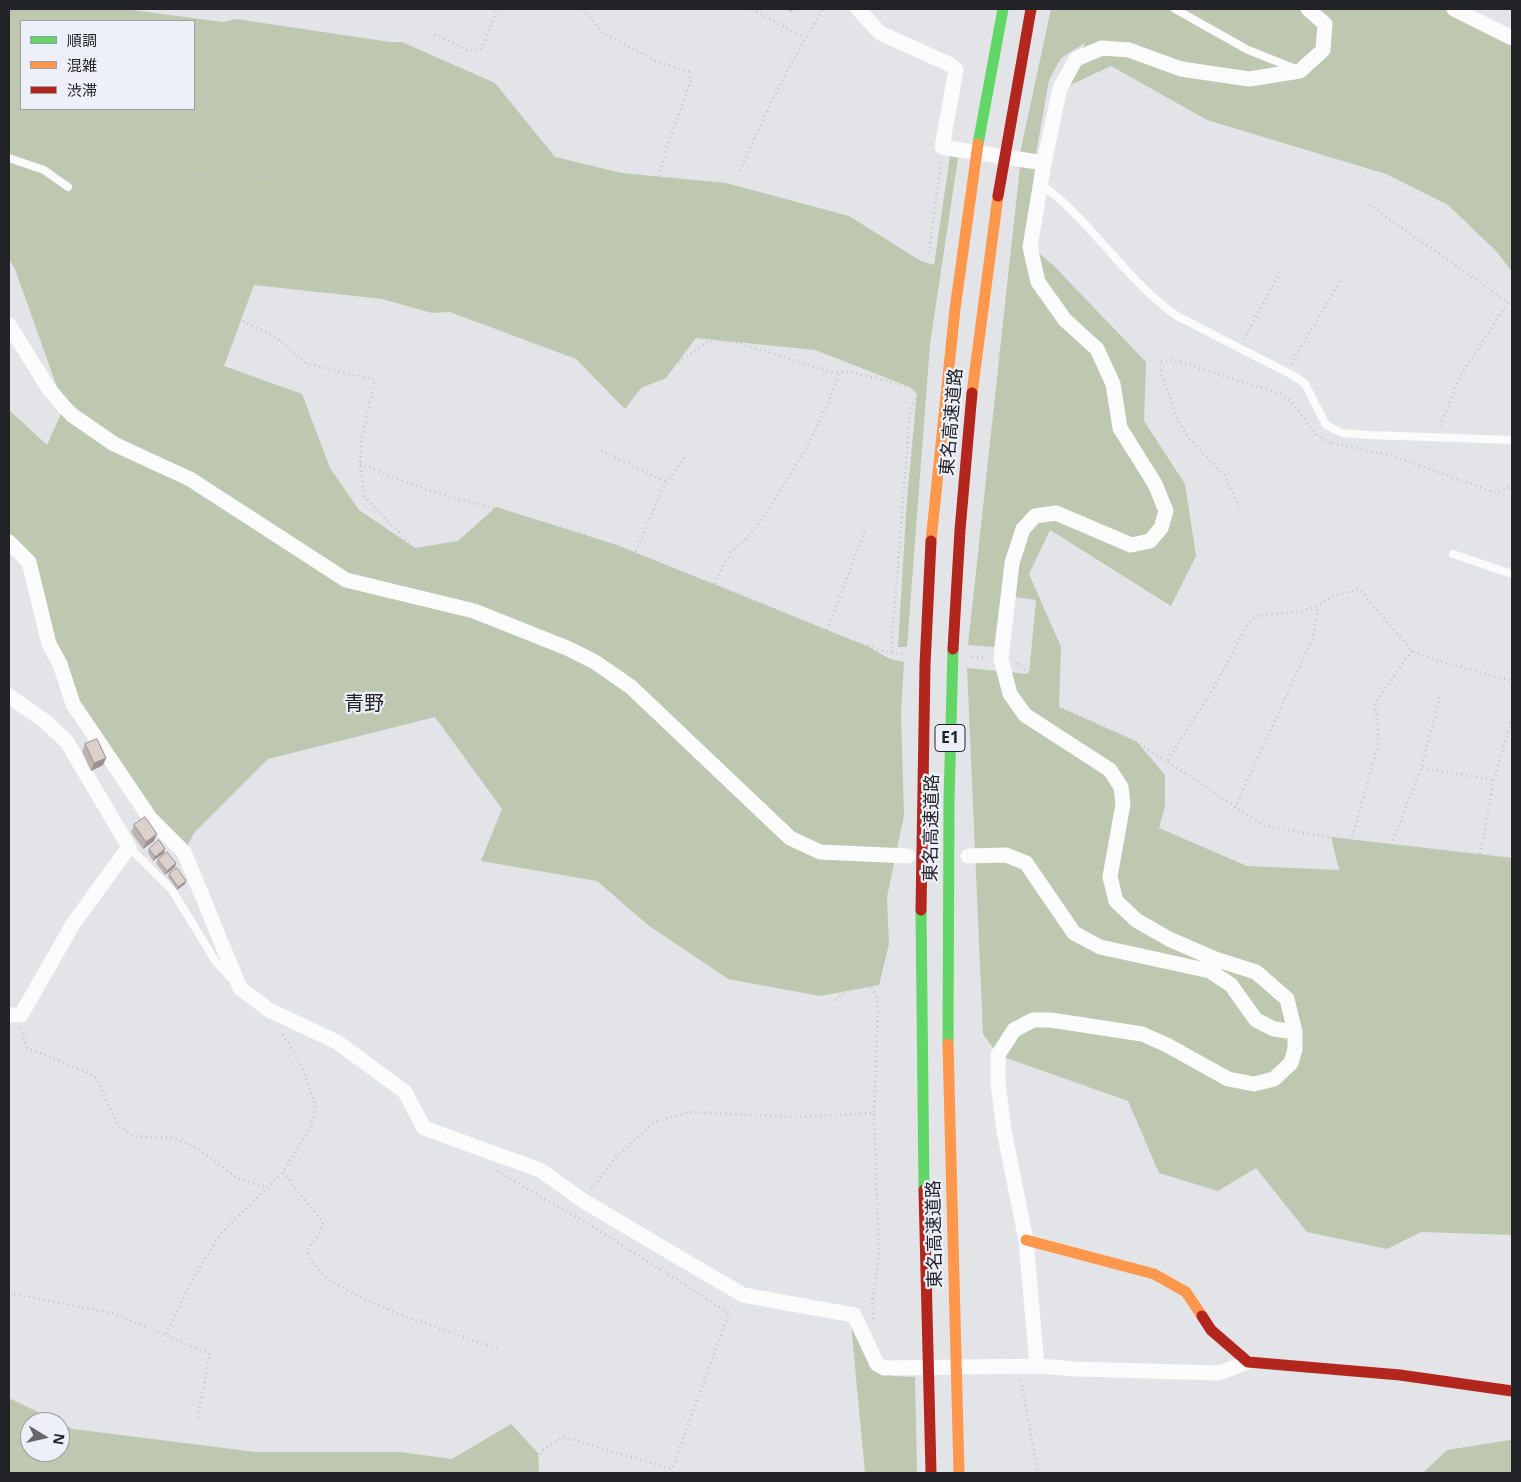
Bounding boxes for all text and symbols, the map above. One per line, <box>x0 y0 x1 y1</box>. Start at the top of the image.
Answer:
legend <box>20 20 195 110</box>
text: 順調 <box>67 30 97 50</box>
text: 混雑 <box>67 55 97 75</box>
text: 渋滞 <box>67 80 97 100</box>
street label: 東名高速道路 <box>937 367 967 477</box>
district label: 青野 <box>344 692 384 716</box>
road number: E1 <box>935 724 965 751</box>
street label: 東名高速道路 <box>920 774 944 882</box>
street label: 東名高速道路 <box>923 1180 947 1288</box>
north arrow <box>20 1412 70 1462</box>
text: N <box>49 1432 70 1446</box>

